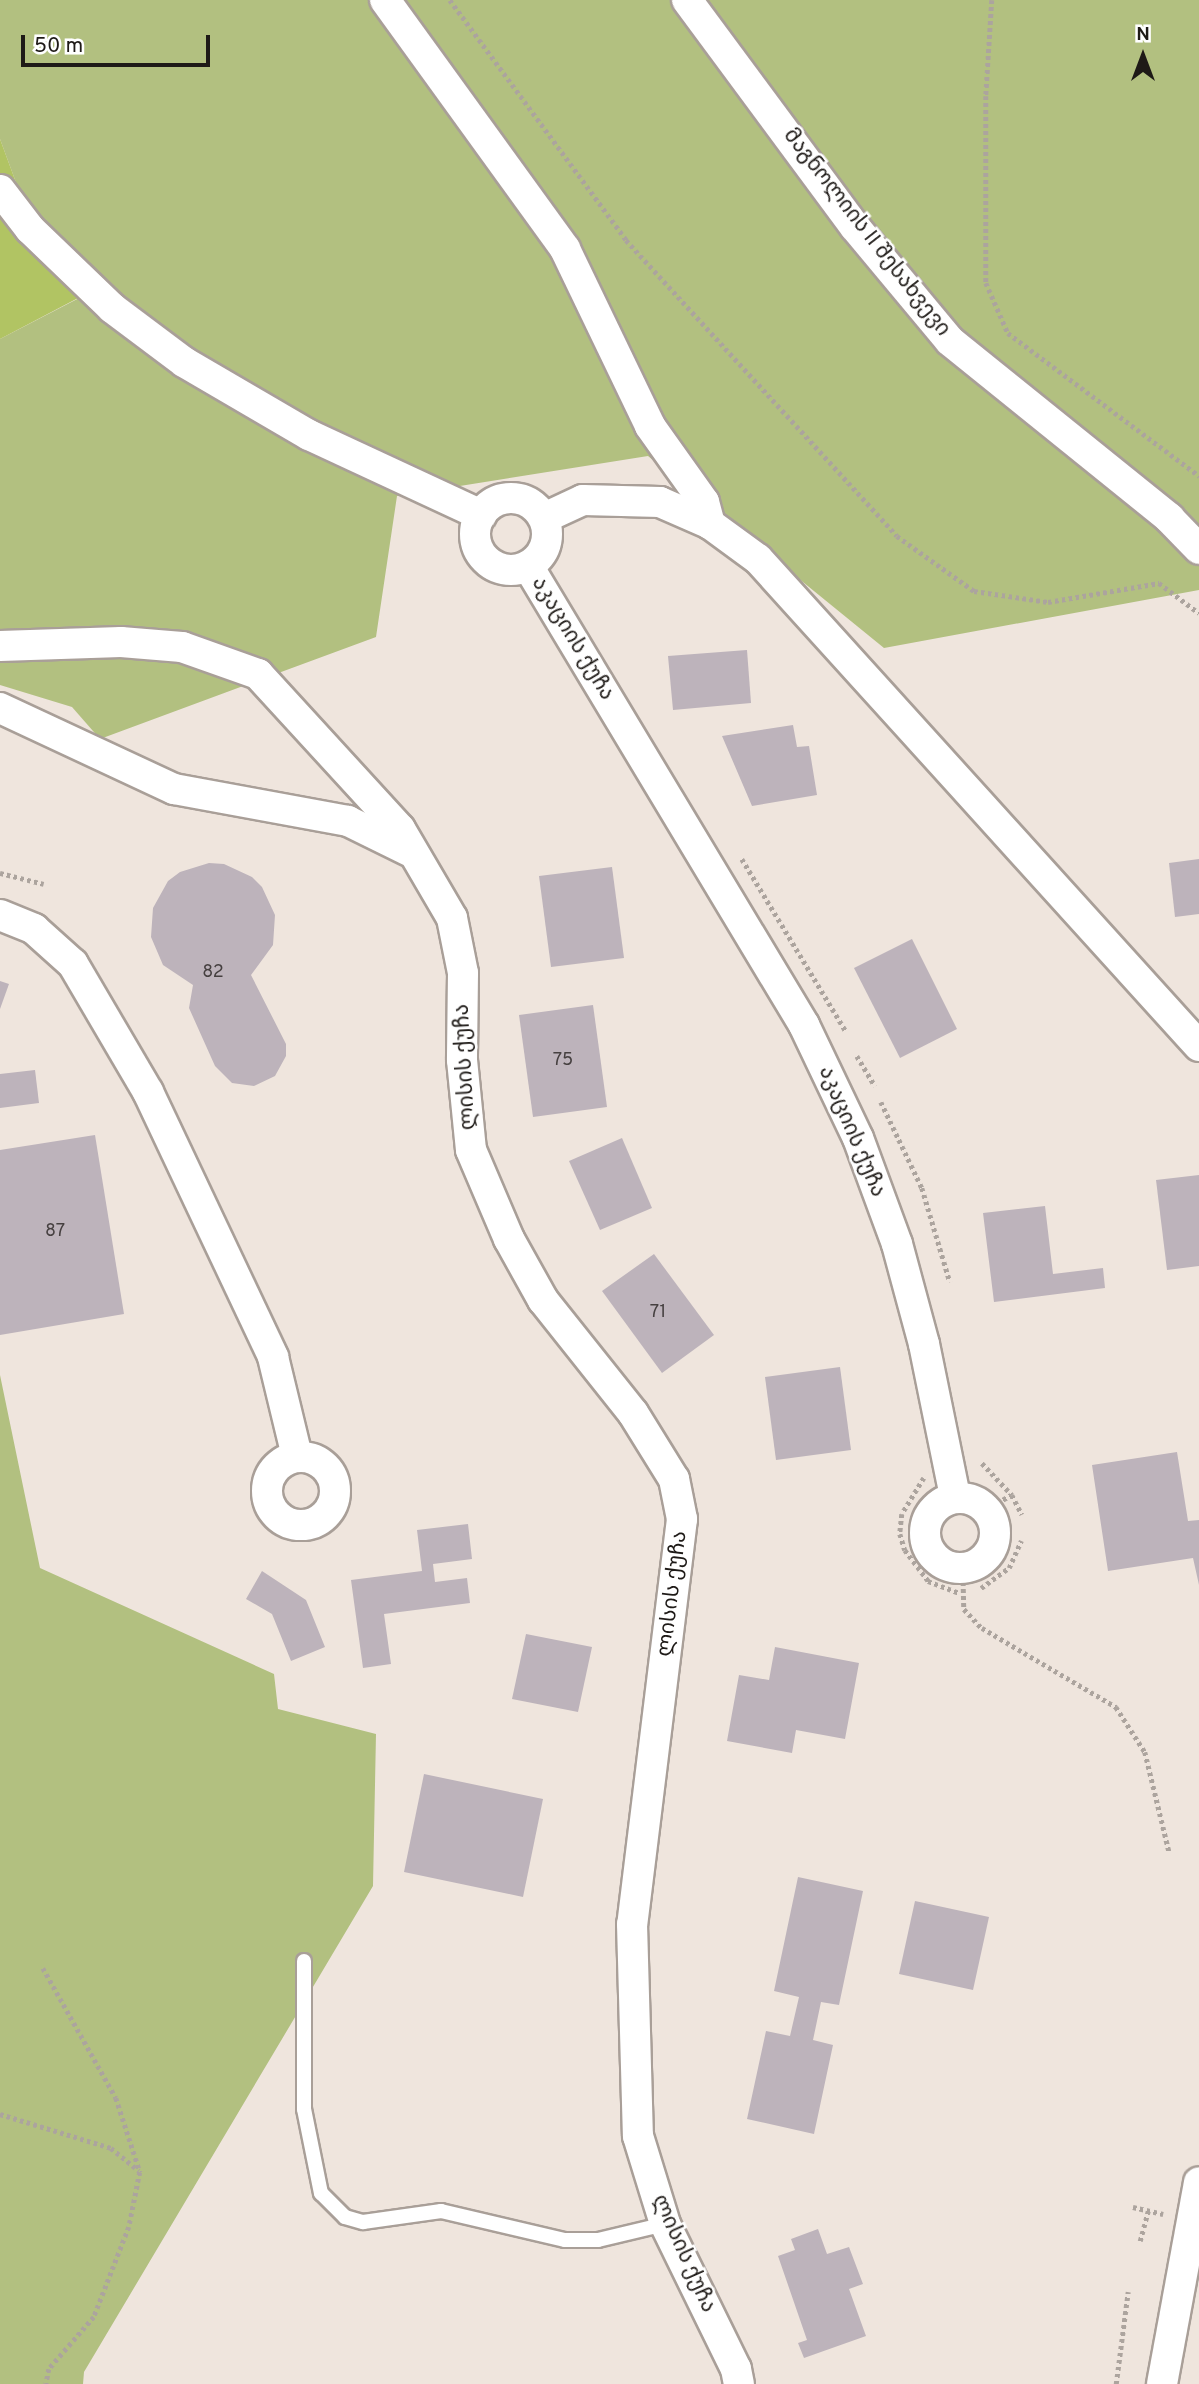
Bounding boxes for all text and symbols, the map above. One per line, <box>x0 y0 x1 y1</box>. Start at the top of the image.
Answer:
scale bar <box>24 21 214 65</box>
north arrow <box>1108 21 1178 91</box>
text: N <box>1136 23 1150 47</box>
text: 50 m <box>34 33 83 60</box>
street label: მაგნოლიის II შესახვევი <box>777 124 955 342</box>
street label: აკაციის ქუჩა <box>525 573 619 705</box>
house number: 82 <box>202 962 224 984</box>
street label: ლისის ქუჩა <box>450 1003 482 1131</box>
house number: 75 <box>553 1050 573 1072</box>
street label: აკაციის ქუჩა <box>812 1063 890 1201</box>
house number: 87 <box>45 1221 65 1243</box>
house number: 71 <box>650 1302 666 1324</box>
street label: ლისის ქუჩა <box>653 1530 693 1658</box>
street label: ლისის ქუჩა <box>646 2191 720 2317</box>

